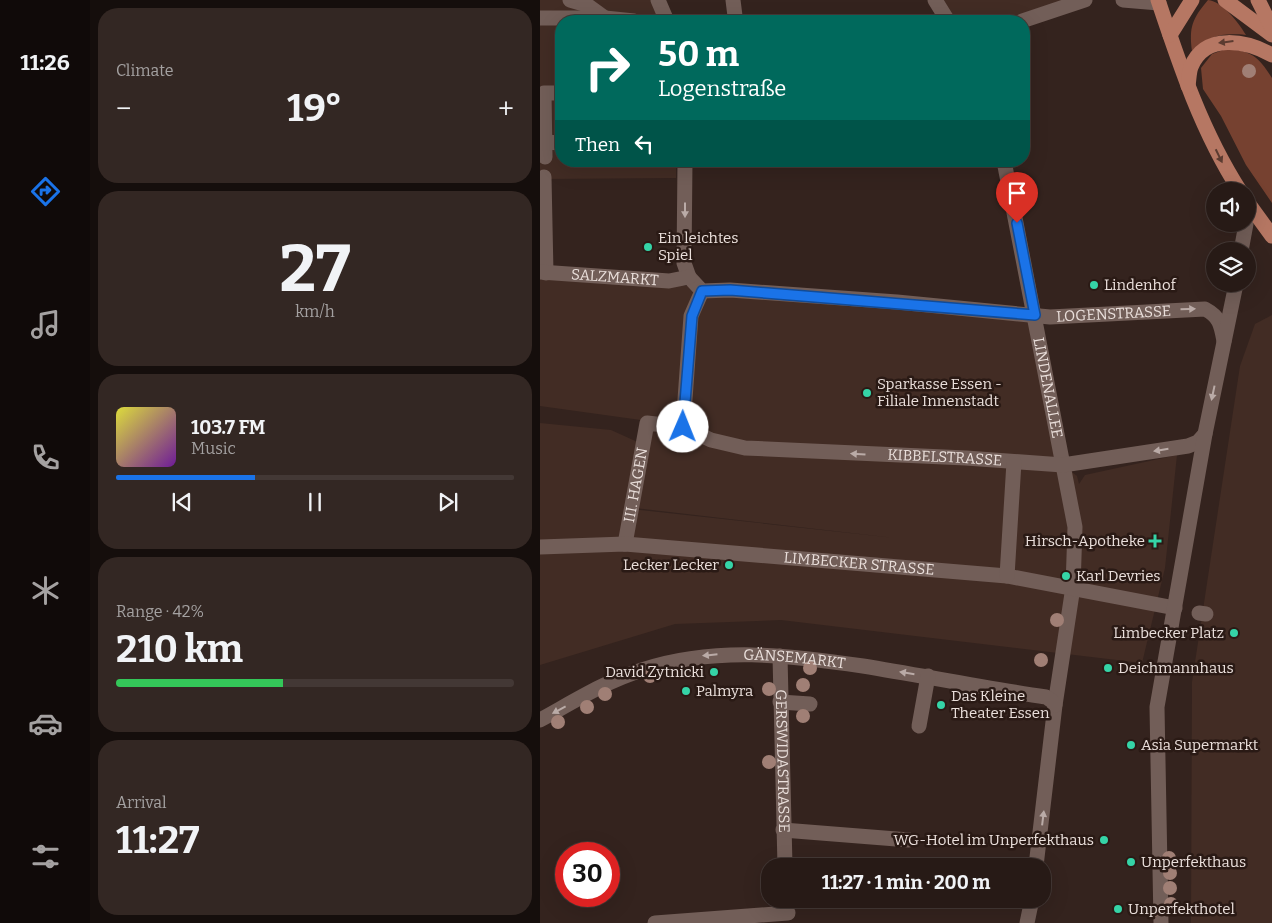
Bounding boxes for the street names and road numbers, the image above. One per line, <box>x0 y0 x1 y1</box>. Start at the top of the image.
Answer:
street label: SALZMARKT <box>571 265 659 289</box>
street label: LOGENSTRASSE <box>1056 302 1172 326</box>
street label: LINDENALLEE <box>1029 336 1067 440</box>
street label: KIBBELSTRASSE <box>887 445 1003 470</box>
street label: III. HAGEN <box>620 446 651 524</box>
street label: LIMBECKER STRASSE <box>783 548 935 579</box>
street label: GÄNSEMARKT <box>743 646 847 672</box>
street label: GERSWIDASTRASSE <box>772 689 793 833</box>

